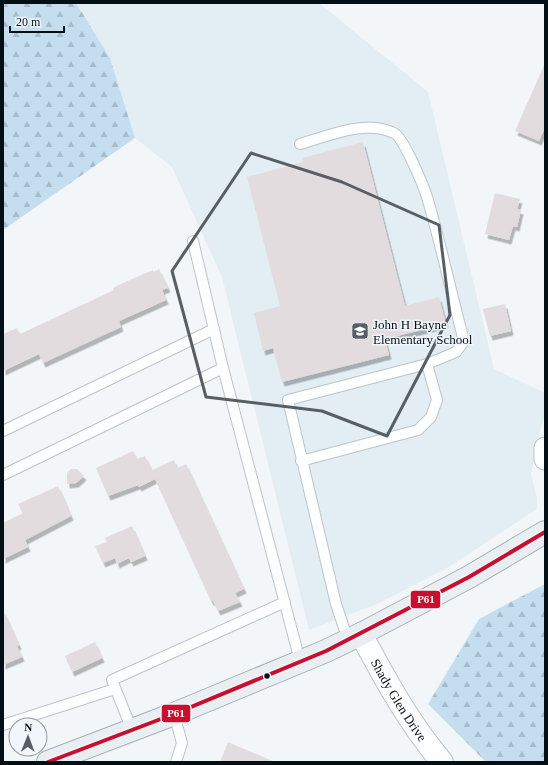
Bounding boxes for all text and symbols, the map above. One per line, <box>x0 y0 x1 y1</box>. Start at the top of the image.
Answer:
scale bar <box>10 8 64 34</box>
text: 20 m <box>16 15 41 29</box>
place label: John H Bayne Elementary School <box>373 317 473 347</box>
school or university icon: John H Bayne Elementary School <box>350 321 370 341</box>
line badge: P61 <box>410 590 441 609</box>
text: P61 <box>417 593 435 605</box>
street label: Shady Glen Drive <box>368 656 430 744</box>
unlabelled marker <box>262 671 272 681</box>
line badge: P61 <box>161 704 191 723</box>
text: P61 <box>167 707 185 719</box>
north arrow <box>8 717 48 757</box>
text: N <box>24 721 32 733</box>

